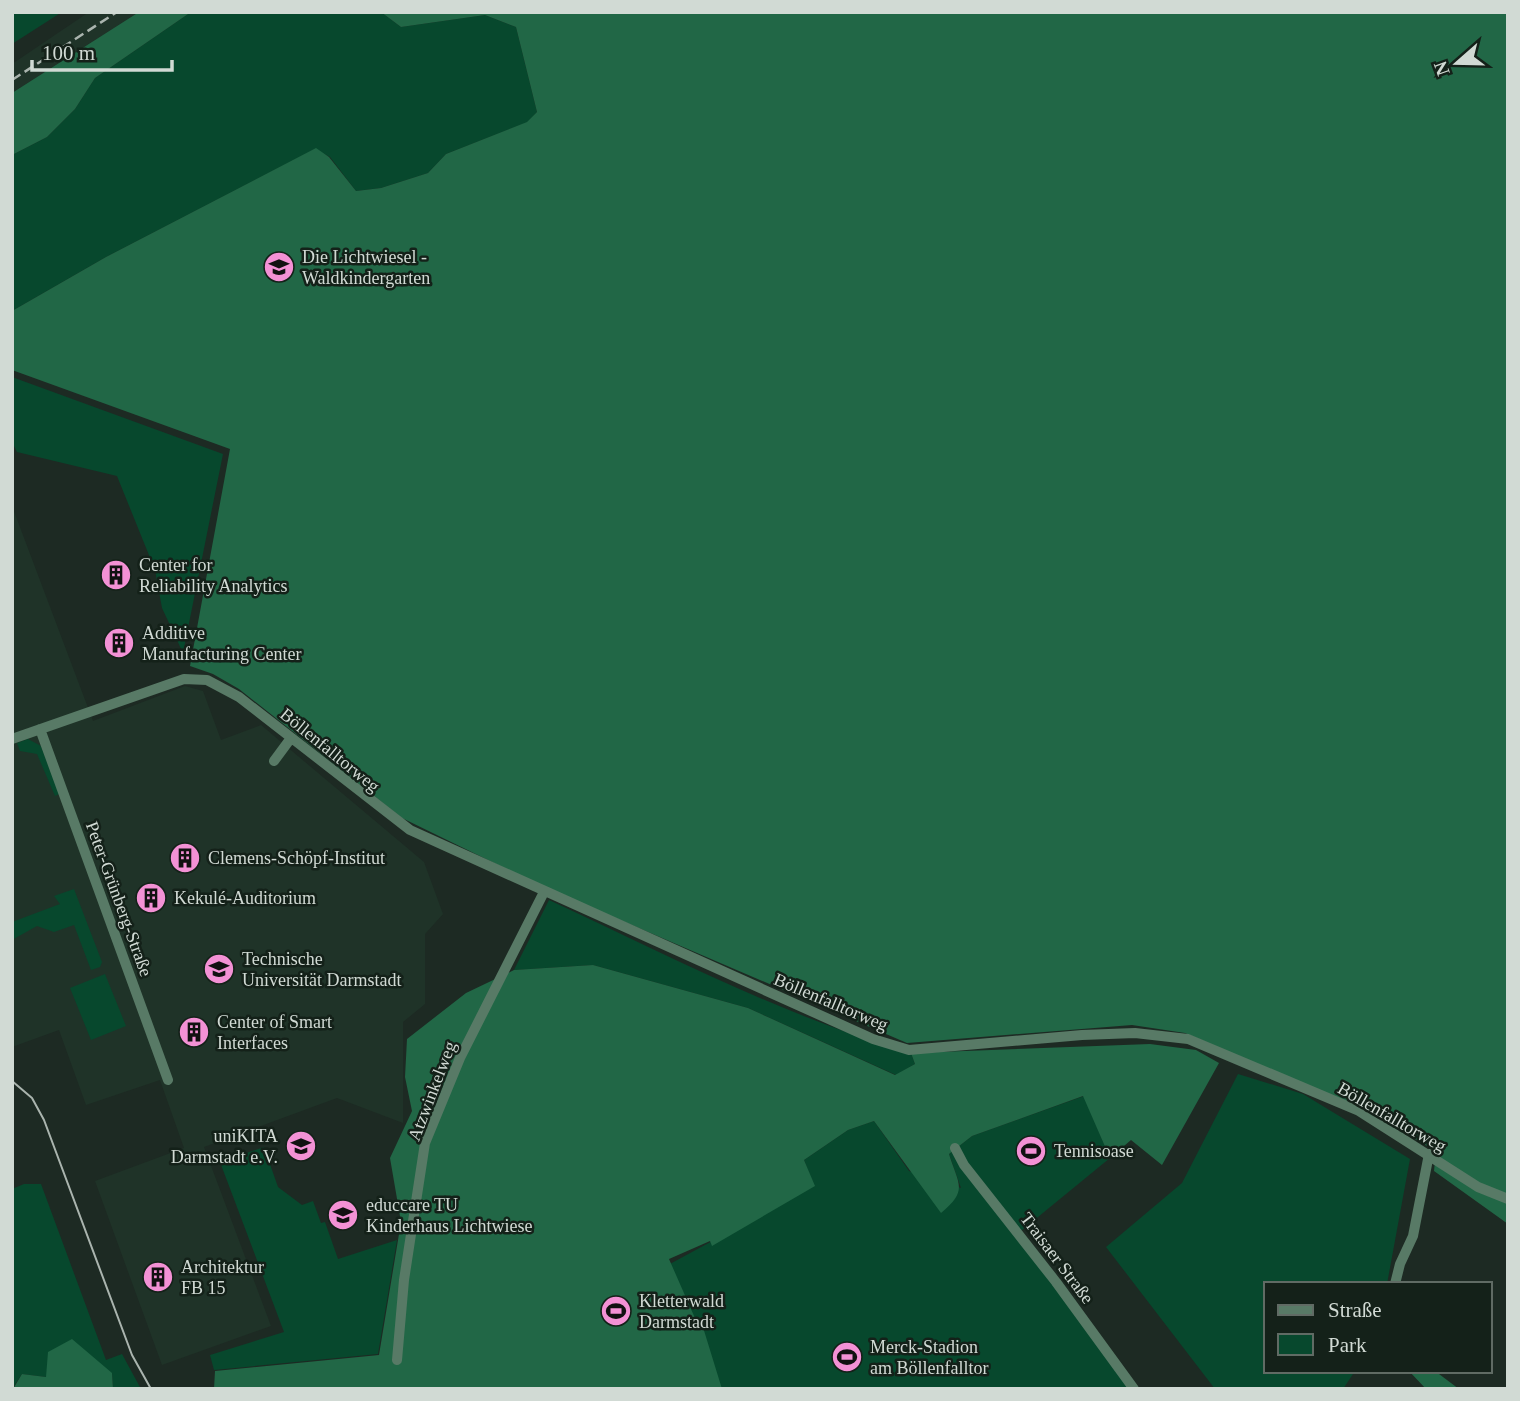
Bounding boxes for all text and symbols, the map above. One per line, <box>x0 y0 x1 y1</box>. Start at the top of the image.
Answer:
scale bar <box>32 28 172 72</box>
north arrow <box>1422 28 1492 98</box>
text: 100 m <box>42 41 95 65</box>
text: N <box>1429 58 1454 79</box>
place label: Die Lichtwiesel - Waldkindergarten <box>302 247 430 288</box>
school or university icon: Die Lichtwiesel - Waldkindergarten <box>262 250 296 284</box>
place label: Center for Reliability Analytics <box>139 555 287 596</box>
building icon: Center for Reliability Analytics <box>99 558 133 592</box>
place label: Additive Manufacturing Center <box>142 623 301 664</box>
building icon: Additive Manufacturing Center <box>102 626 136 660</box>
street label: Böllenfalltorweg <box>276 704 384 796</box>
street label: Peter-Grünberg-Straße <box>82 819 156 979</box>
building icon: Clemens-Schöpf-Institut <box>168 841 202 875</box>
place label: Clemens-Schöpf-Institut <box>208 848 385 868</box>
building icon: Kekulé-Auditorium <box>134 881 168 915</box>
place label: Kekulé-Auditorium <box>174 888 316 908</box>
place label: Technische Universität Darmstadt <box>242 949 401 990</box>
school or university icon: Technische Universität Darmstadt <box>202 952 236 986</box>
street label: Böllenfalltorweg <box>771 969 891 1035</box>
place label: Center of Smart Interfaces <box>217 1012 332 1053</box>
building icon: Center of Smart Interfaces <box>177 1015 211 1049</box>
street label: Atzwinkelweg <box>404 1038 460 1144</box>
street label: Böllenfalltorweg <box>1334 1078 1450 1156</box>
place label: uniKITA Darmstadt e.V. <box>171 1126 278 1167</box>
school or university icon: uniKITA Darmstadt e.V. <box>284 1129 318 1163</box>
sports icon: Tennisoase <box>1014 1134 1048 1168</box>
place label: Tennisoase <box>1054 1141 1134 1161</box>
place label: educcare TU Kinderhaus Lichtwiese <box>366 1195 532 1236</box>
school or university icon: educcare TU Kinderhaus Lichtwiese <box>326 1198 360 1232</box>
street label: Traisaer Straße <box>1016 1209 1098 1307</box>
place label: Architektur FB 15 <box>181 1257 264 1298</box>
building icon: Architektur FB 15 <box>141 1260 175 1294</box>
legend <box>1264 1282 1492 1373</box>
place label: Kletterwald Darmstadt <box>639 1291 724 1332</box>
sports icon: Kletterwald Darmstadt <box>599 1294 633 1328</box>
text: Straße <box>1328 1298 1382 1322</box>
text: Park <box>1328 1333 1367 1357</box>
place label: Merck-Stadion am Böllenfalltor <box>870 1337 988 1378</box>
sports icon: Merck-Stadion am Böllenfalltor <box>830 1340 864 1374</box>

